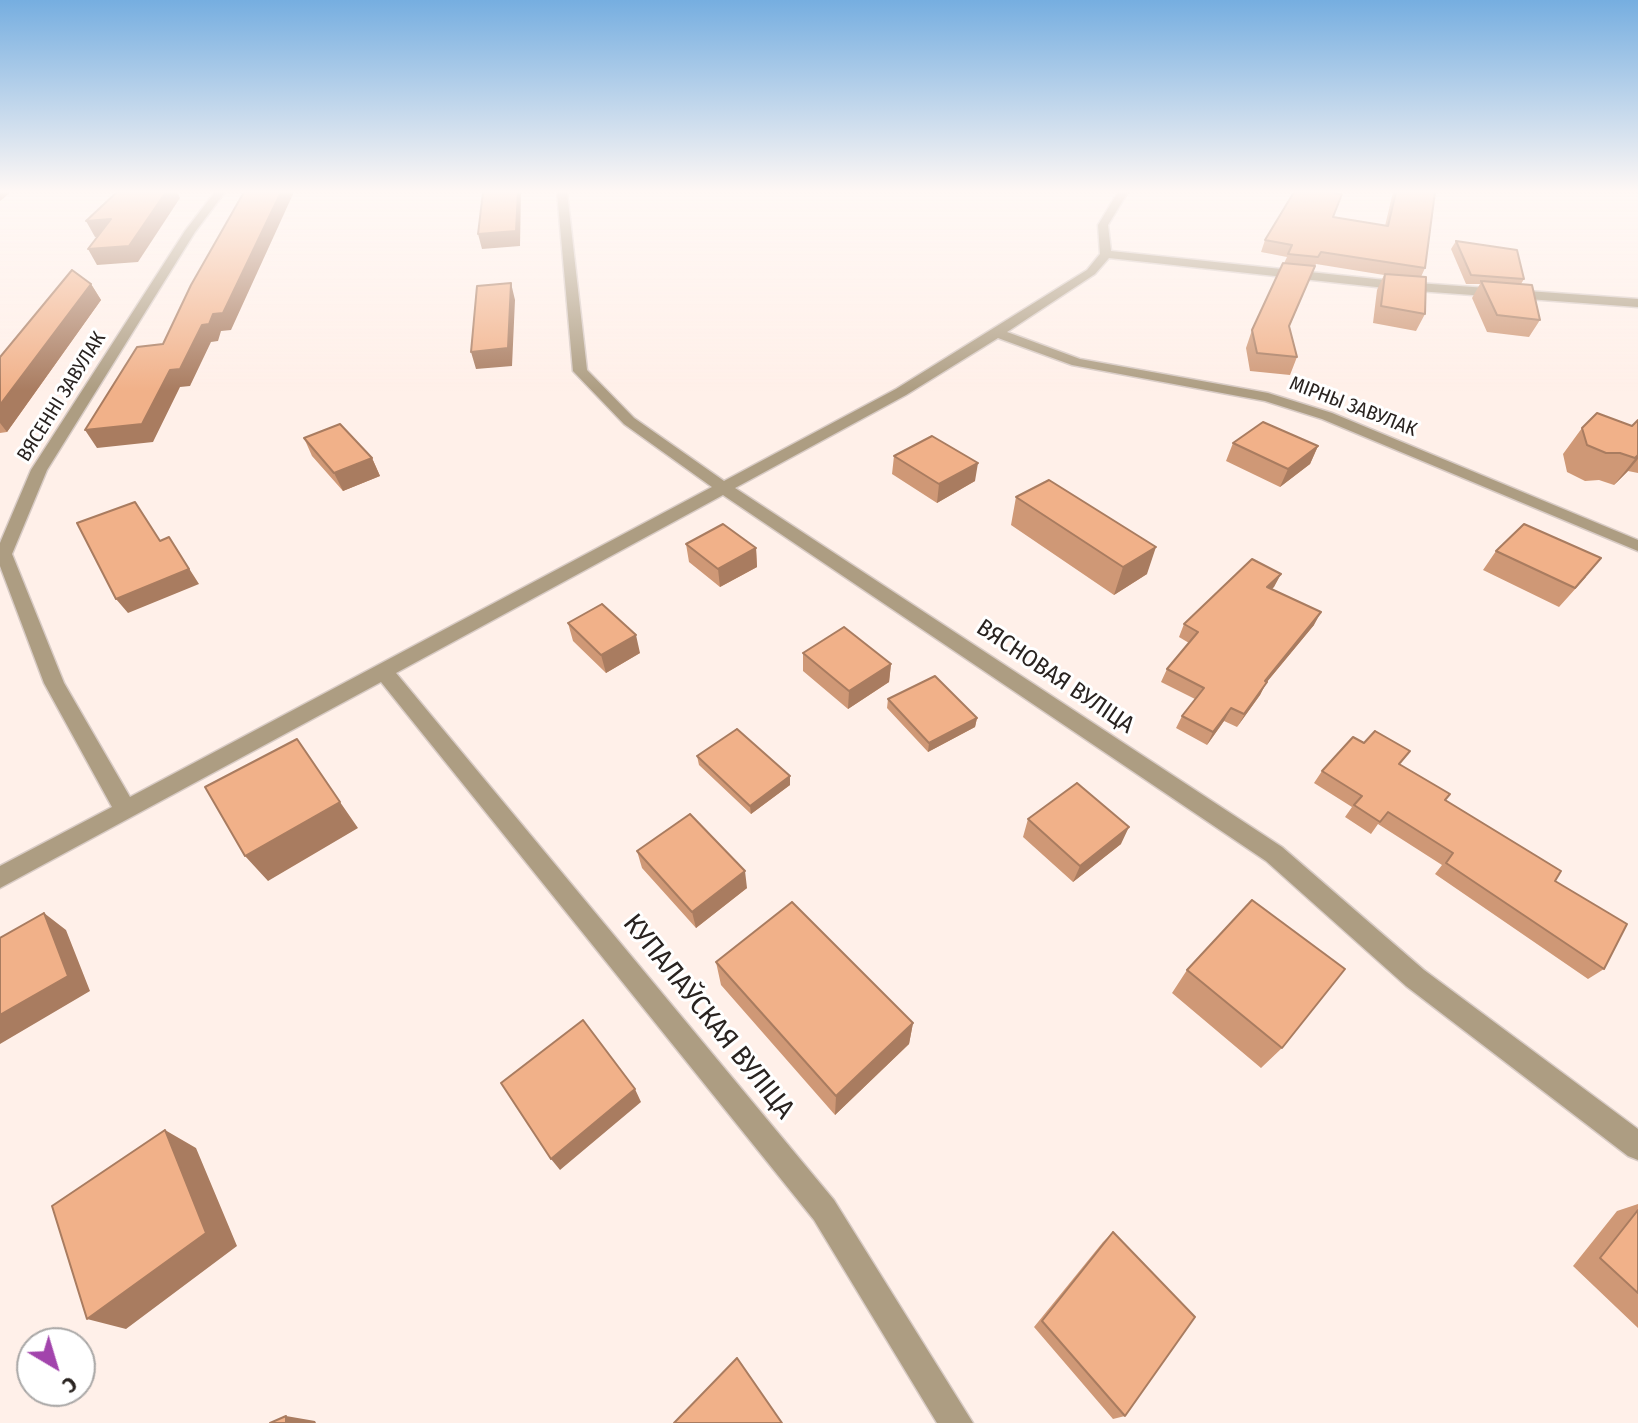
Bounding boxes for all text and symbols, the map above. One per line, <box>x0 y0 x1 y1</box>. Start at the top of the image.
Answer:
street label: ВЯСЕННІ ЗАВУЛАК <box>13 328 111 466</box>
street label: МІРНЫ ЗАВУЛАК <box>1286 372 1420 442</box>
street label: ВЯСНОВАЯ ВУЛІЦА <box>971 614 1139 740</box>
street label: КУПАЛАЎСКАЯ ВУЛІЦА <box>615 908 801 1126</box>
north arrow <box>16 1327 96 1407</box>
text: С <box>57 1371 83 1399</box>

